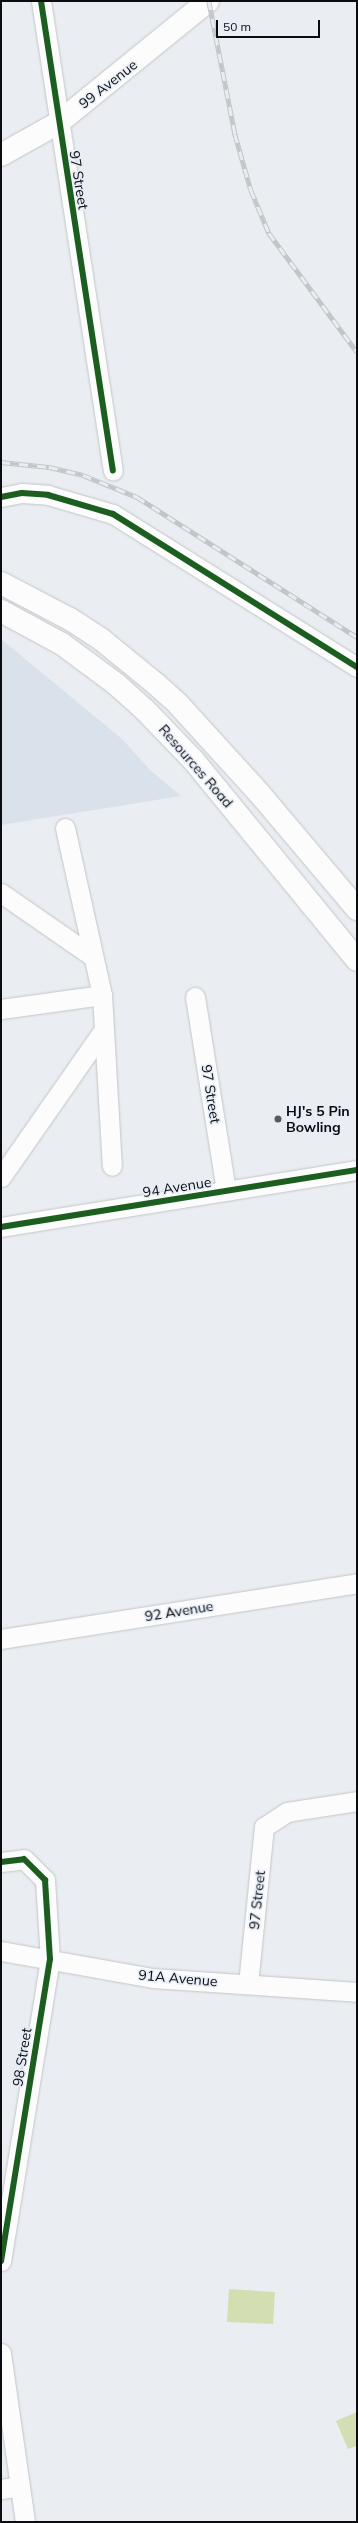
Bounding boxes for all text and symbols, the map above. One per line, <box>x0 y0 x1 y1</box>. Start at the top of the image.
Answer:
scale bar <box>218 12 322 38</box>
text: 50 m <box>223 19 251 34</box>
street label: 99 Avenue <box>76 56 140 112</box>
street label: 97 Street <box>66 149 92 211</box>
street label: Resources Road <box>155 721 237 811</box>
street label: 97 Street <box>198 1063 224 1125</box>
place label: HJ's 5 Pin Bowling <box>286 1103 350 1136</box>
marker: HJ's 5 Pin Bowling <box>273 1114 283 1124</box>
street label: 94 Avenue <box>142 1173 212 1201</box>
street label: 92 Avenue <box>144 1597 214 1625</box>
street label: 97 Street <box>246 1870 268 1930</box>
street label: 91A Avenue <box>138 1966 218 1990</box>
street label: 98 Street <box>9 2026 35 2088</box>

